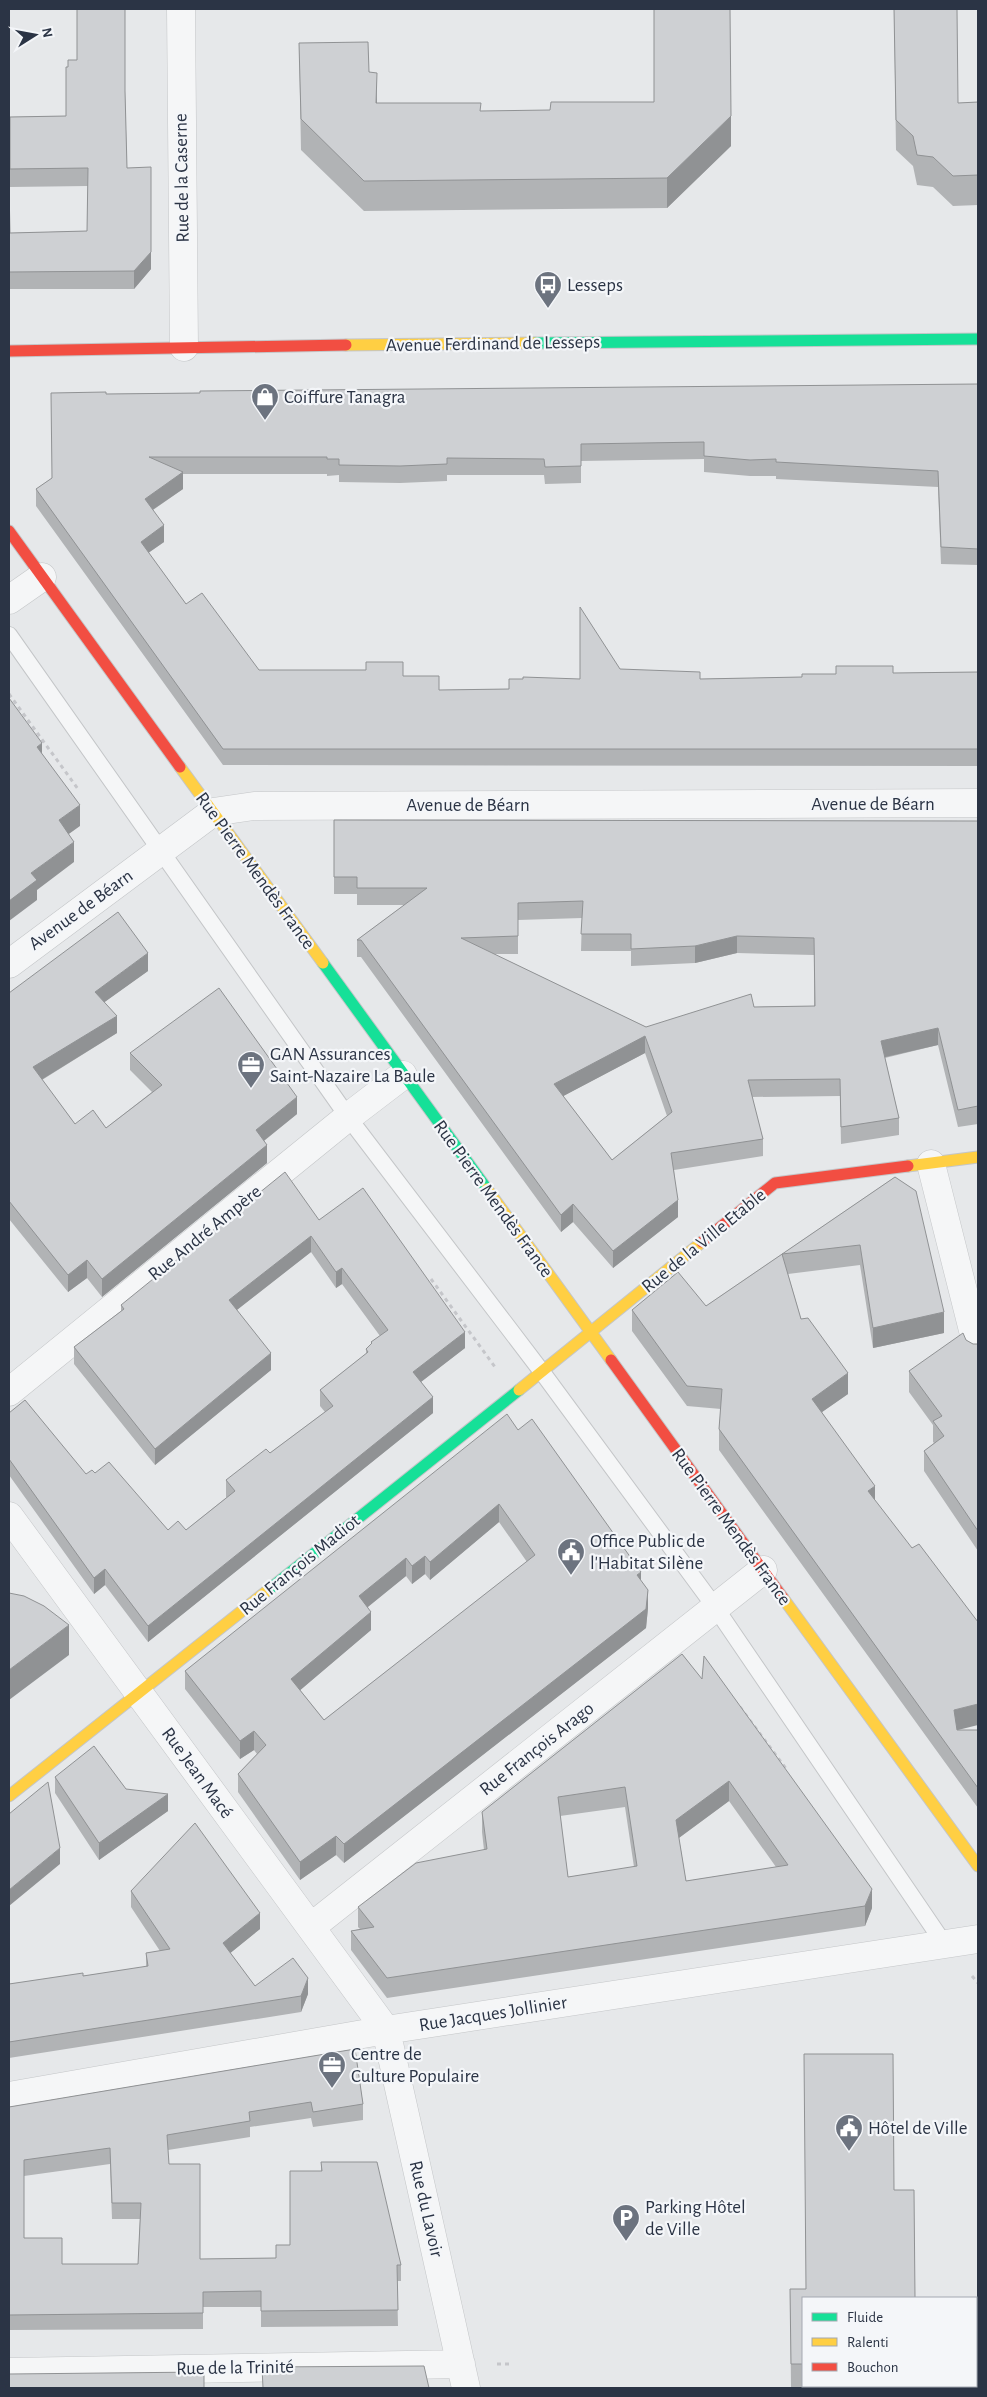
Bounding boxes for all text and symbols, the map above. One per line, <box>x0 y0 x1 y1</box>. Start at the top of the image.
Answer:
north arrow <box>10 10 60 60</box>
text: N <box>39 27 55 39</box>
street label: Rue de la Caserne <box>171 113 193 243</box>
bus stop icon: Lesseps <box>533 270 563 309</box>
place label: Lesseps <box>567 276 623 295</box>
street label: Avenue Ferdinand de Lesseps <box>386 333 600 355</box>
shop icon: Coiffure Tanagra <box>250 382 280 421</box>
place label: Coiffure Tanagra <box>284 388 406 407</box>
street label: Rue Pierre Mendès France <box>192 789 318 953</box>
street label: Avenue de Béarn <box>811 795 935 814</box>
street label: Avenue de Béarn <box>406 796 530 815</box>
street label: Avenue de Béarn <box>25 866 137 954</box>
place label: GAN Assurances Saint-Nazaire La Baule <box>270 1045 435 1086</box>
office icon: GAN Assurances Saint-Nazaire La Baule <box>236 1050 266 1089</box>
street label: Rue Pierre Mendès France <box>430 1117 556 1281</box>
street label: Rue André Ampère <box>145 1182 265 1284</box>
street label: Rue de la Ville Etable <box>638 1185 770 1297</box>
street label: Rue Pierre Mendès France <box>668 1445 794 1609</box>
street label: Rue François Madiot <box>236 1511 364 1619</box>
place label: Office Public de l'Habitat Silène <box>590 1532 705 1573</box>
public building icon: Office Public de l'Habitat Silène <box>556 1537 586 1576</box>
street label: Rue François Arago <box>476 1699 598 1799</box>
street label: Rue Jean Macé <box>158 1724 236 1822</box>
street label: Rue Jacques Jollinier <box>418 1993 568 2035</box>
place label: Centre de Culture Populaire <box>351 2045 479 2086</box>
office icon: Centre de Culture Populaire <box>317 2050 347 2089</box>
public building icon: Hôtel de Ville <box>834 2113 864 2152</box>
place label: Hôtel de Ville <box>868 2119 968 2138</box>
street label: Rue du Lavoir <box>406 2159 446 2259</box>
place label: Parking Hôtel de Ville <box>645 2198 746 2239</box>
parking icon: Parking Hôtel de Ville <box>611 2203 641 2242</box>
legend <box>802 2297 977 2387</box>
text: Fluide <box>847 2310 883 2325</box>
text: Ralenti <box>847 2335 889 2350</box>
street label: Rue de la Trinité <box>176 2357 294 2379</box>
text: Bouchon <box>847 2360 898 2375</box>

